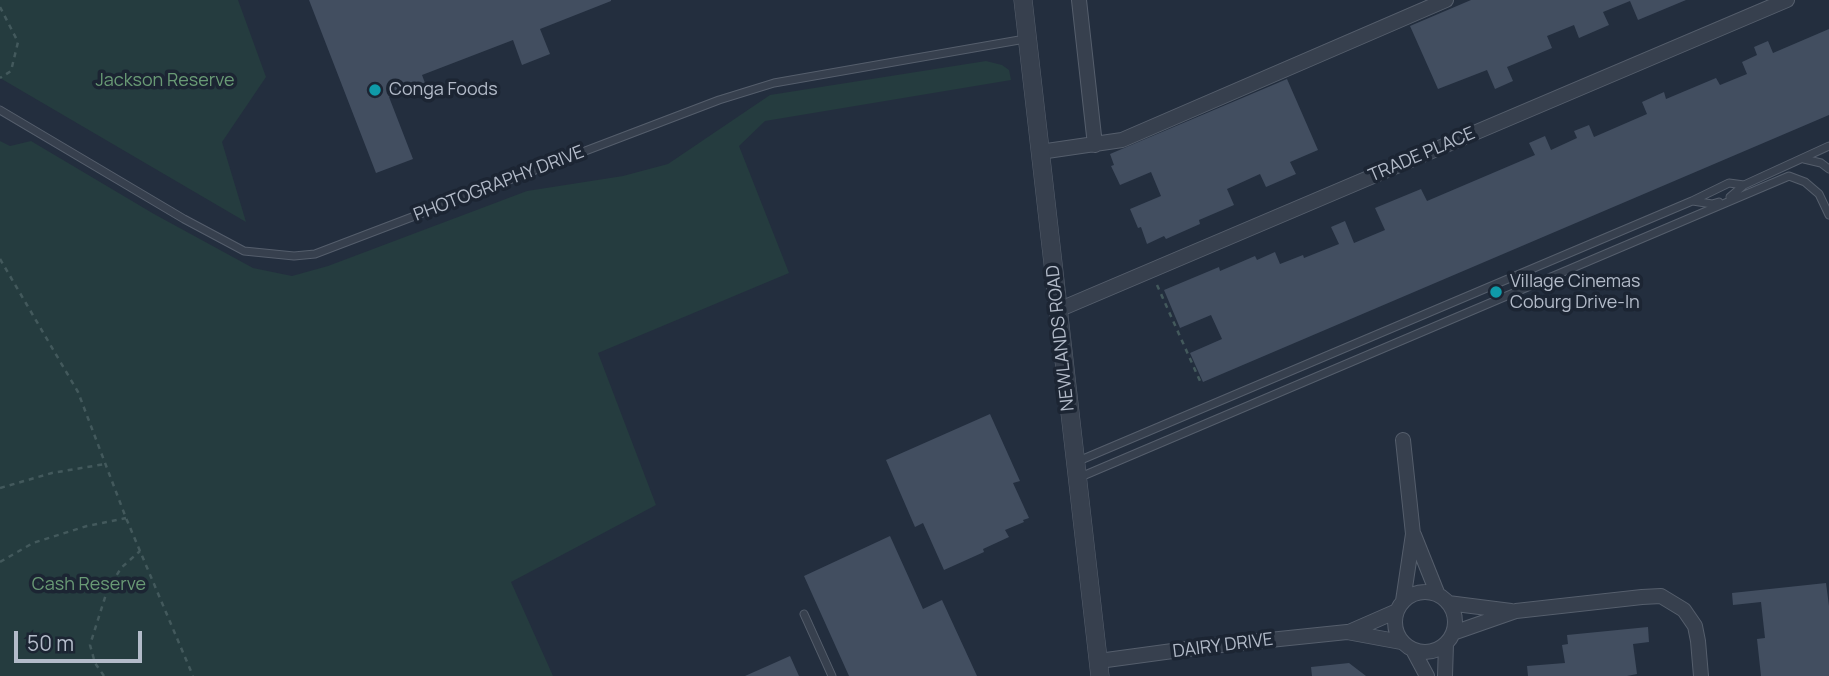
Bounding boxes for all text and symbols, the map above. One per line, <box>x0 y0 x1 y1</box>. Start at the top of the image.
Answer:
park label: Jackson Reserve <box>95 70 235 92</box>
place label: Conga Foods <box>389 79 498 101</box>
marker: Conga Foods <box>367 82 383 98</box>
street label: TRADE PLACE <box>1365 123 1479 187</box>
street label: PHOTOGRAPHY DRIVE <box>411 142 587 226</box>
street label: NEWLANDS ROAD <box>1043 264 1079 412</box>
place label: Village Cinemas Coburg Drive-In <box>1510 271 1641 314</box>
marker: Village Cinemas Coburg Drive-In <box>1488 284 1504 300</box>
park label: Cash Reserve <box>32 574 146 596</box>
scale bar <box>18 616 145 660</box>
text: 50 m <box>27 629 74 657</box>
street label: DAIRY DRIVE <box>1172 629 1274 663</box>

